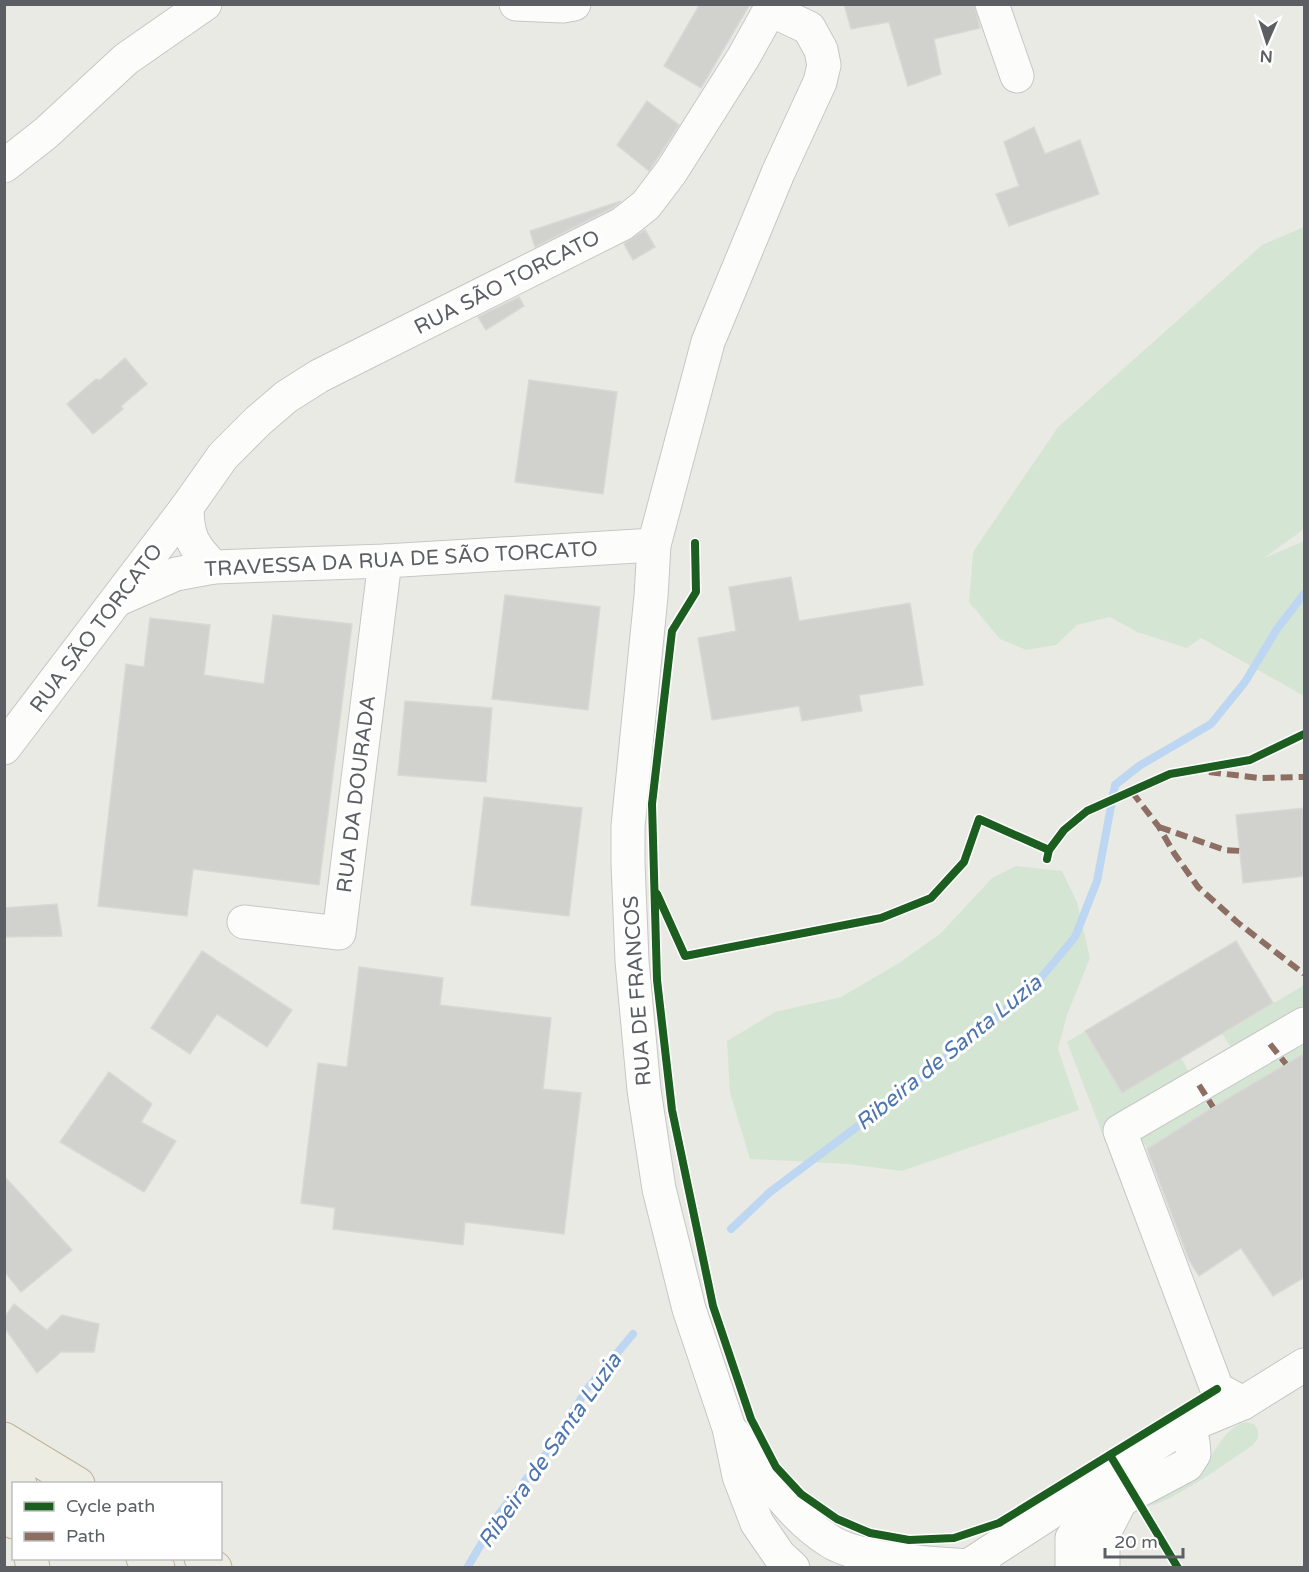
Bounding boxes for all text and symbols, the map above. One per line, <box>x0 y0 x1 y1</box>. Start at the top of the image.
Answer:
north arrow <box>1237 12 1297 72</box>
text: N <box>1259 46 1273 66</box>
street label: RUA SÃO TORCATO <box>410 225 604 340</box>
street label: TRAVESSA DA RUA DE SÃO TORCATO <box>204 537 598 582</box>
street label: RUA SÃO TORCATO <box>25 539 168 718</box>
street label: RUA DA DOURADA <box>332 694 381 894</box>
street label: RUA DE FRANCOS <box>618 895 657 1087</box>
water label: Ribeira de Santa Luzia <box>850 969 1047 1136</box>
water label: Ribeira de Santa Luzia <box>473 1348 627 1553</box>
legend <box>12 1482 222 1560</box>
text: Cycle path <box>66 1495 155 1517</box>
scale bar <box>1105 1521 1183 1559</box>
text: Path <box>66 1525 105 1547</box>
text: 20 m <box>1114 1531 1158 1553</box>

